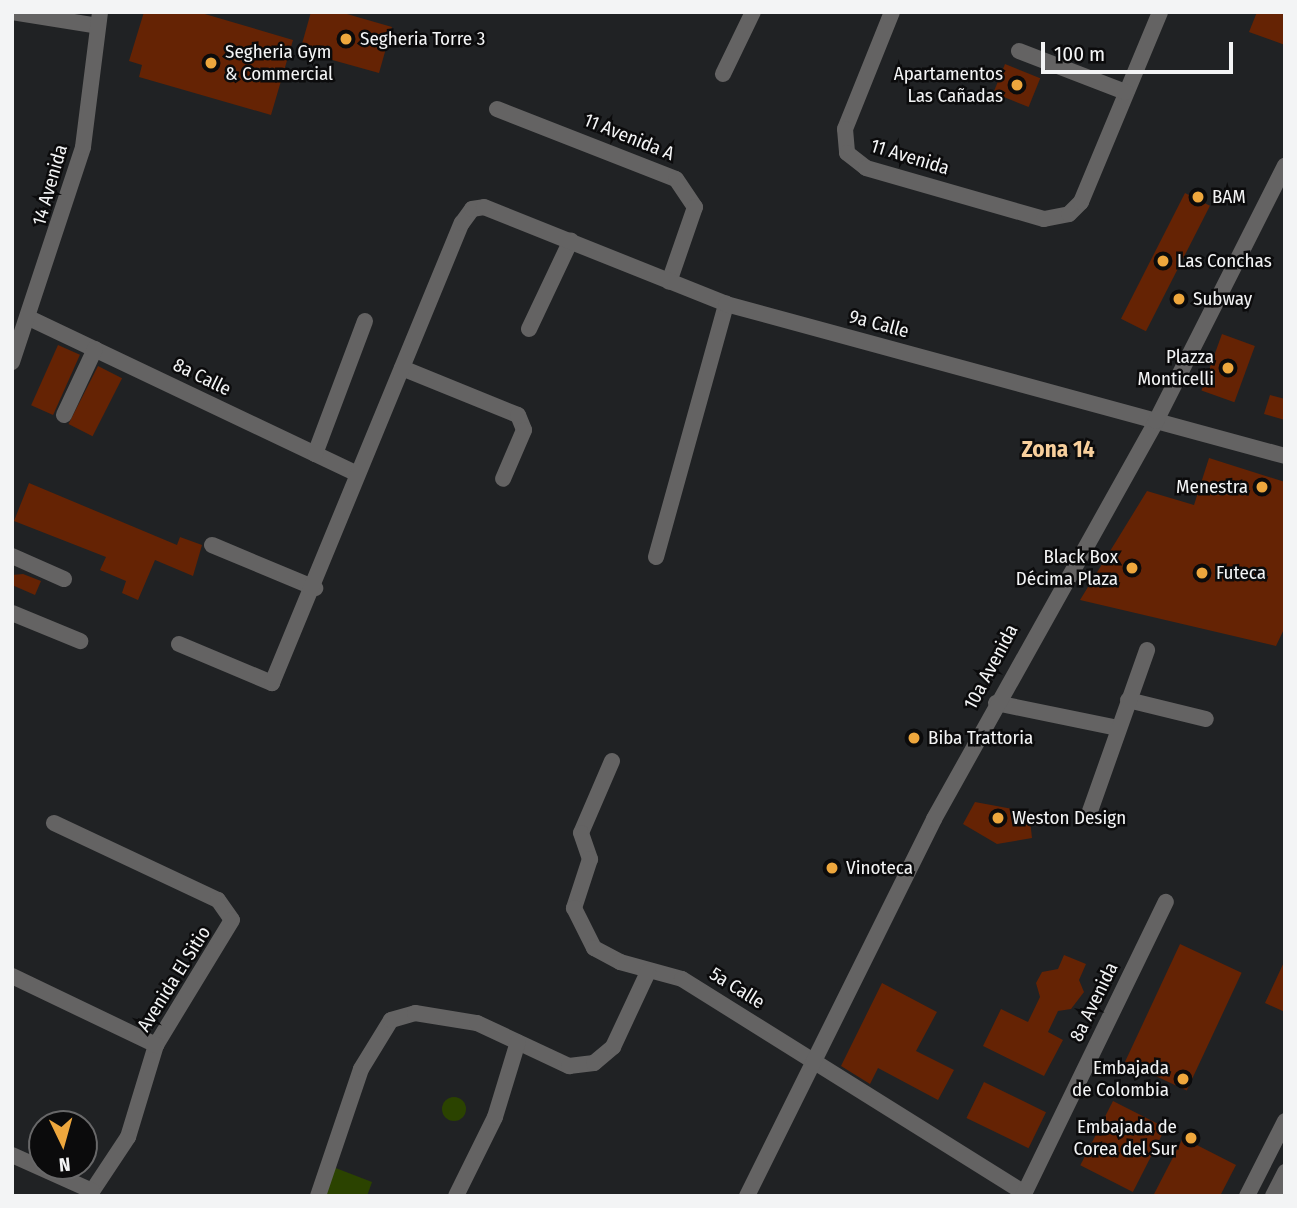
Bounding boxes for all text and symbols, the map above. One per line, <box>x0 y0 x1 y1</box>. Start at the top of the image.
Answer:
place label: Segheria Torre 3 <box>360 28 485 50</box>
scale bar <box>1045 28 1238 72</box>
marker: Segheria Torre 3 <box>338 31 354 47</box>
place label: Segheria Gym & Commercial <box>225 41 333 85</box>
text: 100 m <box>1054 41 1105 67</box>
marker: Segheria Gym & Commercial <box>203 55 219 71</box>
place label: Apartamentos Las Cañadas <box>894 63 1003 107</box>
marker: Apartamentos Las Cañadas <box>1009 77 1025 93</box>
street label: 11 Avenida A <box>580 109 678 165</box>
street label: 11 Avenida <box>868 134 952 180</box>
street label: 14 Avenida <box>28 142 72 228</box>
place label: BAM <box>1212 186 1246 208</box>
marker: BAM <box>1190 189 1206 205</box>
place label: Las Conchas <box>1177 250 1272 272</box>
marker: Las Conchas <box>1155 253 1171 269</box>
place label: Subway <box>1193 288 1252 310</box>
marker: Subway <box>1171 291 1187 307</box>
street label: 9a Calle <box>847 305 911 343</box>
place label: Plazza Monticelli <box>1138 346 1214 390</box>
street label: 8a Calle <box>170 353 234 401</box>
marker: Plazza Monticelli <box>1220 360 1236 376</box>
district label: Zona 14 <box>1022 435 1094 463</box>
place label: Menestra <box>1176 476 1248 498</box>
marker: Menestra <box>1254 479 1270 495</box>
place label: Black Box Décima Plaza <box>1016 546 1118 590</box>
marker: Black Box Décima Plaza <box>1124 560 1140 576</box>
place label: Futeca <box>1216 562 1266 584</box>
marker: Futeca <box>1194 565 1210 581</box>
street label: 10a Avenida <box>959 621 1023 713</box>
place label: Biba Trattoria <box>928 727 1033 749</box>
marker: Biba Trattoria <box>906 730 922 746</box>
place label: Weston Design <box>1012 807 1126 829</box>
marker: Weston Design <box>990 810 1006 826</box>
place label: Vinoteca <box>846 857 913 879</box>
marker: Vinoteca <box>824 860 840 876</box>
street label: Avenida El Sitio <box>133 922 215 1036</box>
street label: 8a Avenida <box>1065 959 1123 1045</box>
street label: 5a Calle <box>705 962 769 1014</box>
place label: Embajada de Colombia <box>1072 1057 1169 1101</box>
marker: Embajada de Colombia <box>1175 1071 1191 1087</box>
north arrow <box>28 1110 98 1180</box>
place label: Embajada de Corea del Sur <box>1074 1116 1177 1160</box>
marker: Embajada de Corea del Sur <box>1183 1130 1199 1146</box>
text: N <box>58 1152 71 1176</box>

